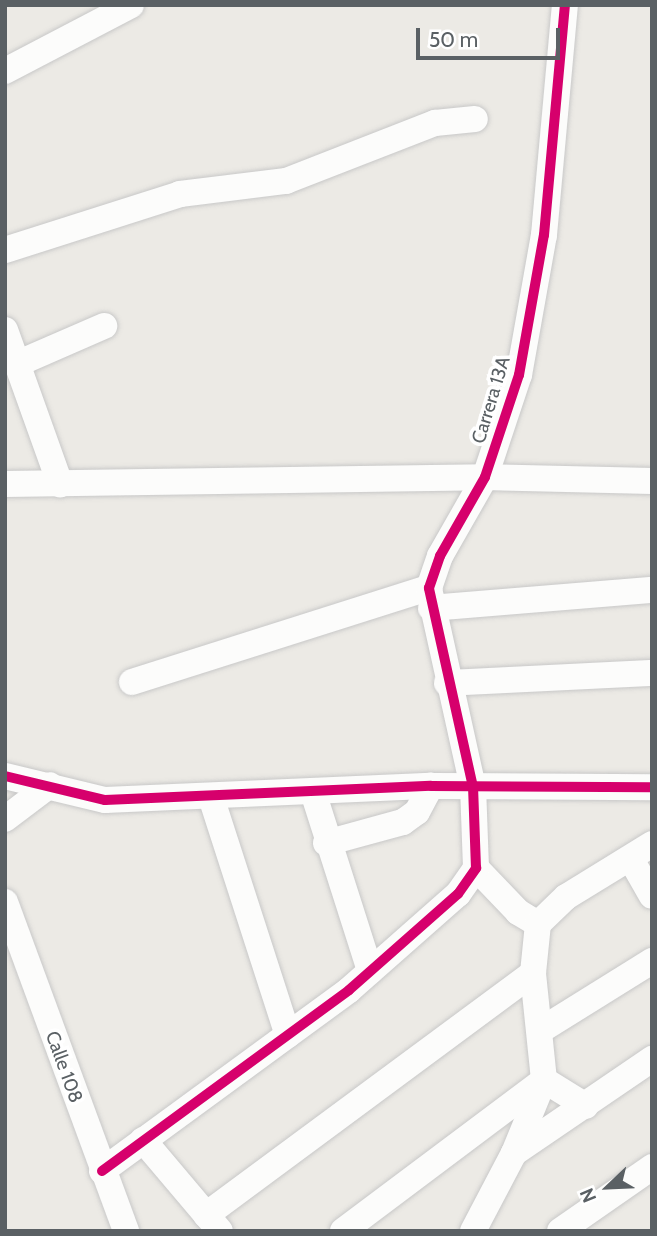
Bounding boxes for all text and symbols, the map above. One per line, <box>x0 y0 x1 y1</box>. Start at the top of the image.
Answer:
scale bar <box>419 14 562 58</box>
text: 50 m <box>429 27 478 52</box>
street label: Carrera 13A <box>467 354 515 446</box>
street label: Calle 108 <box>41 1028 87 1106</box>
north arrow <box>573 1152 643 1222</box>
text: N <box>575 1185 601 1206</box>

